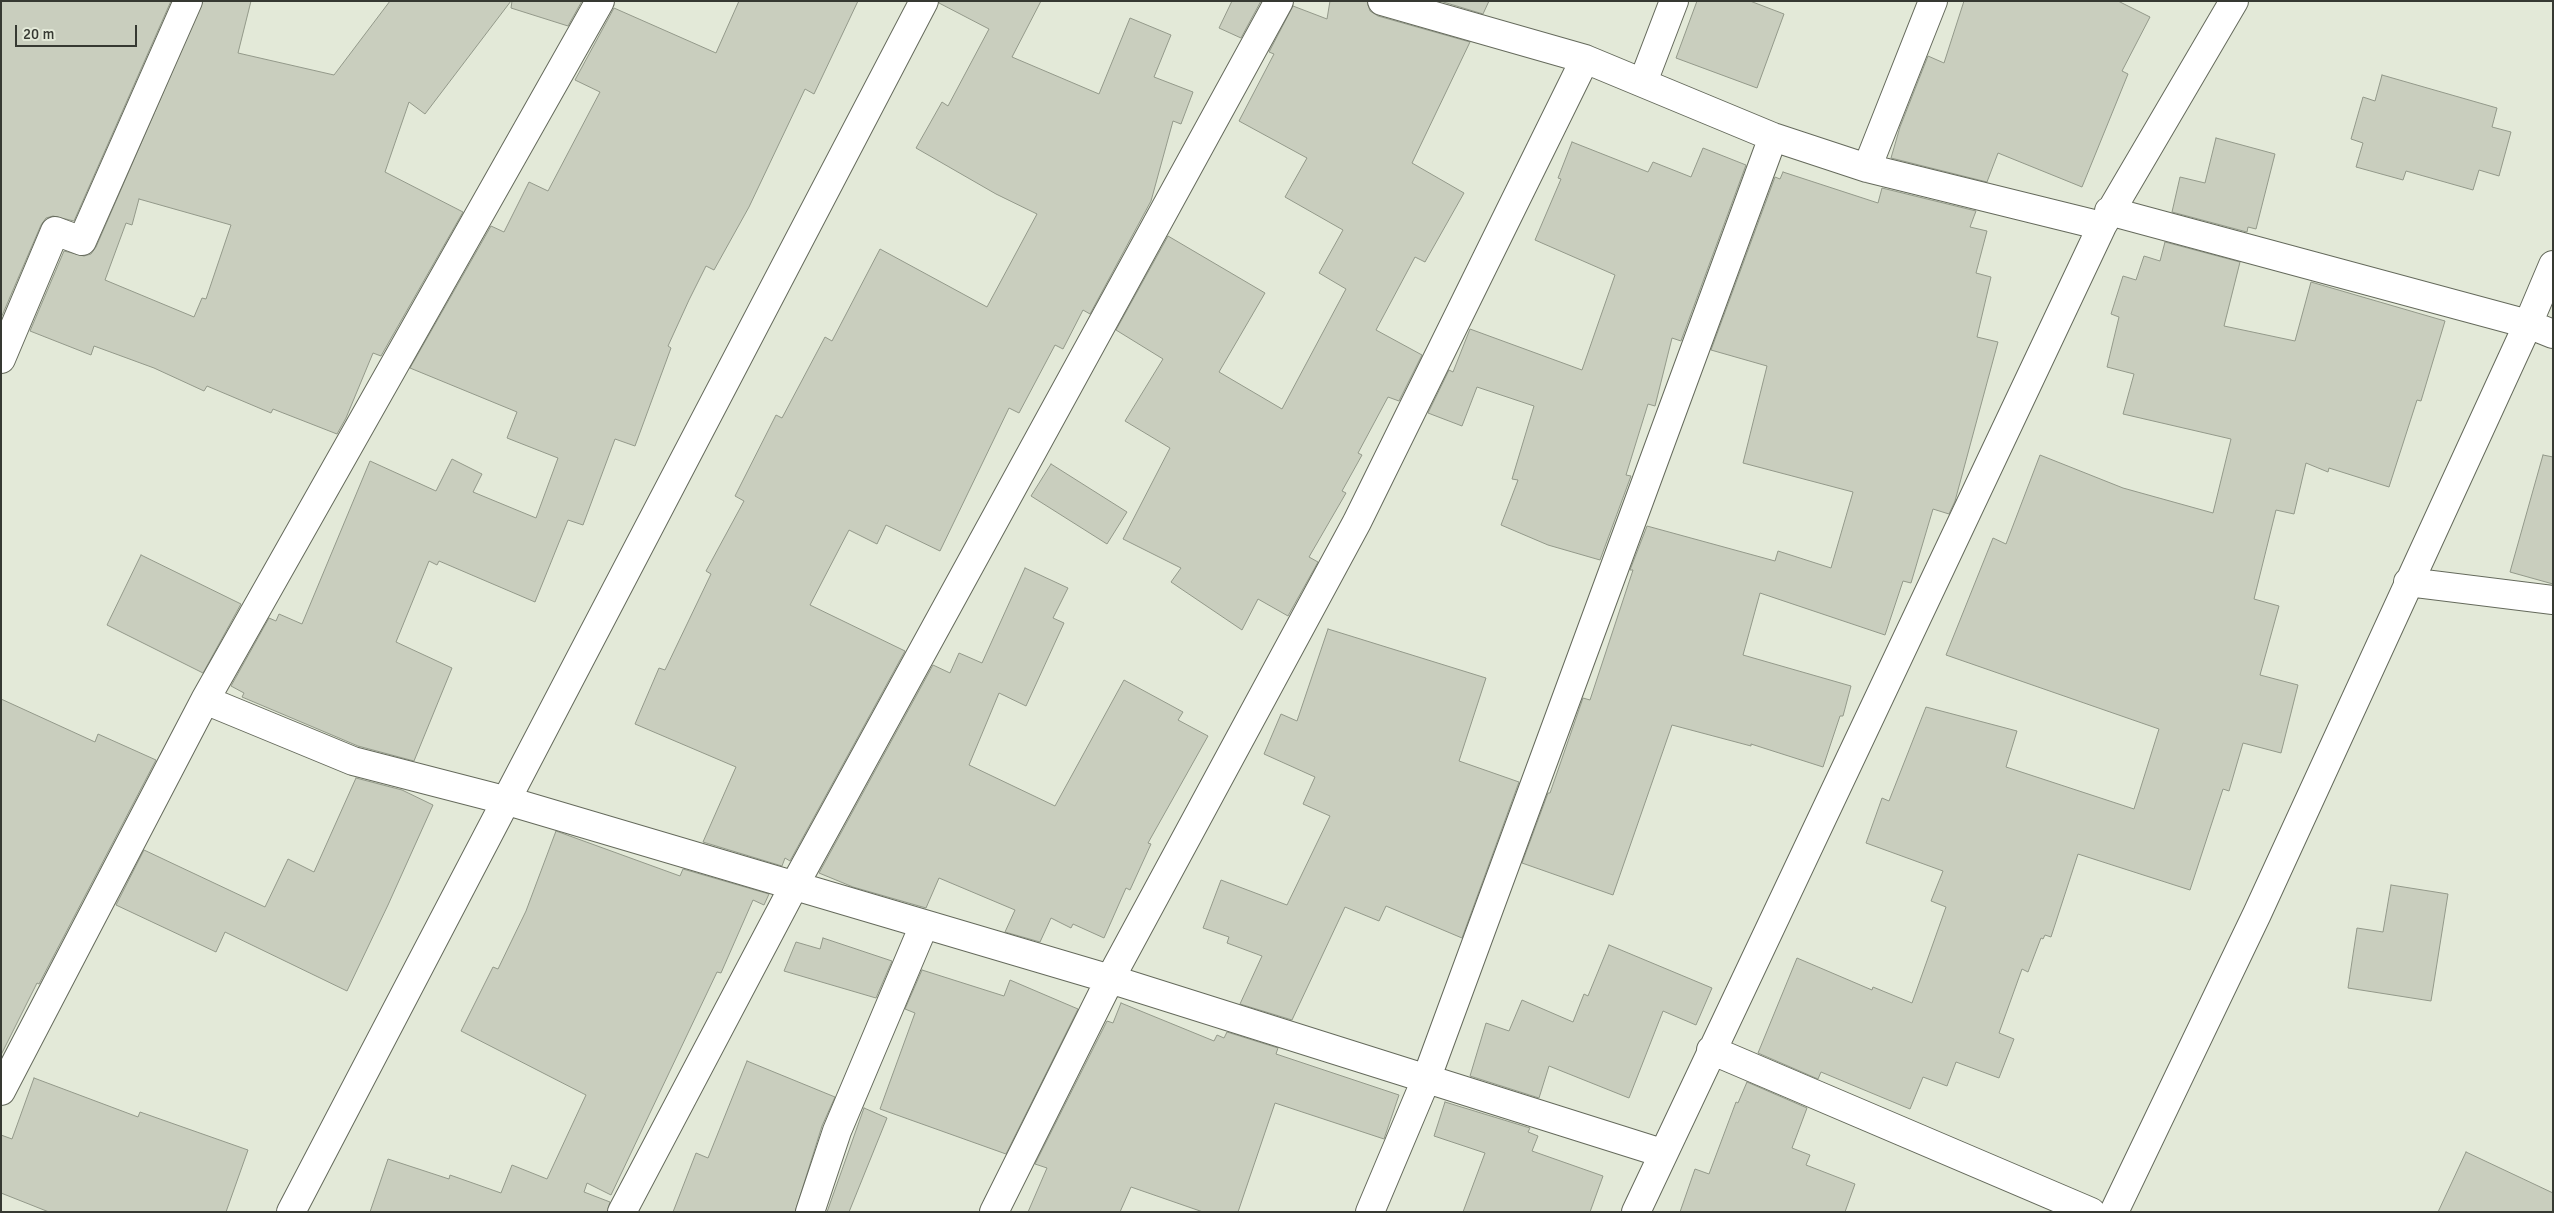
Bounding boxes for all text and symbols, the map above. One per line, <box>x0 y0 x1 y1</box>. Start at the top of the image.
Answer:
scale bar <box>18 15 140 47</box>
text: 20 m <box>23 25 54 43</box>

